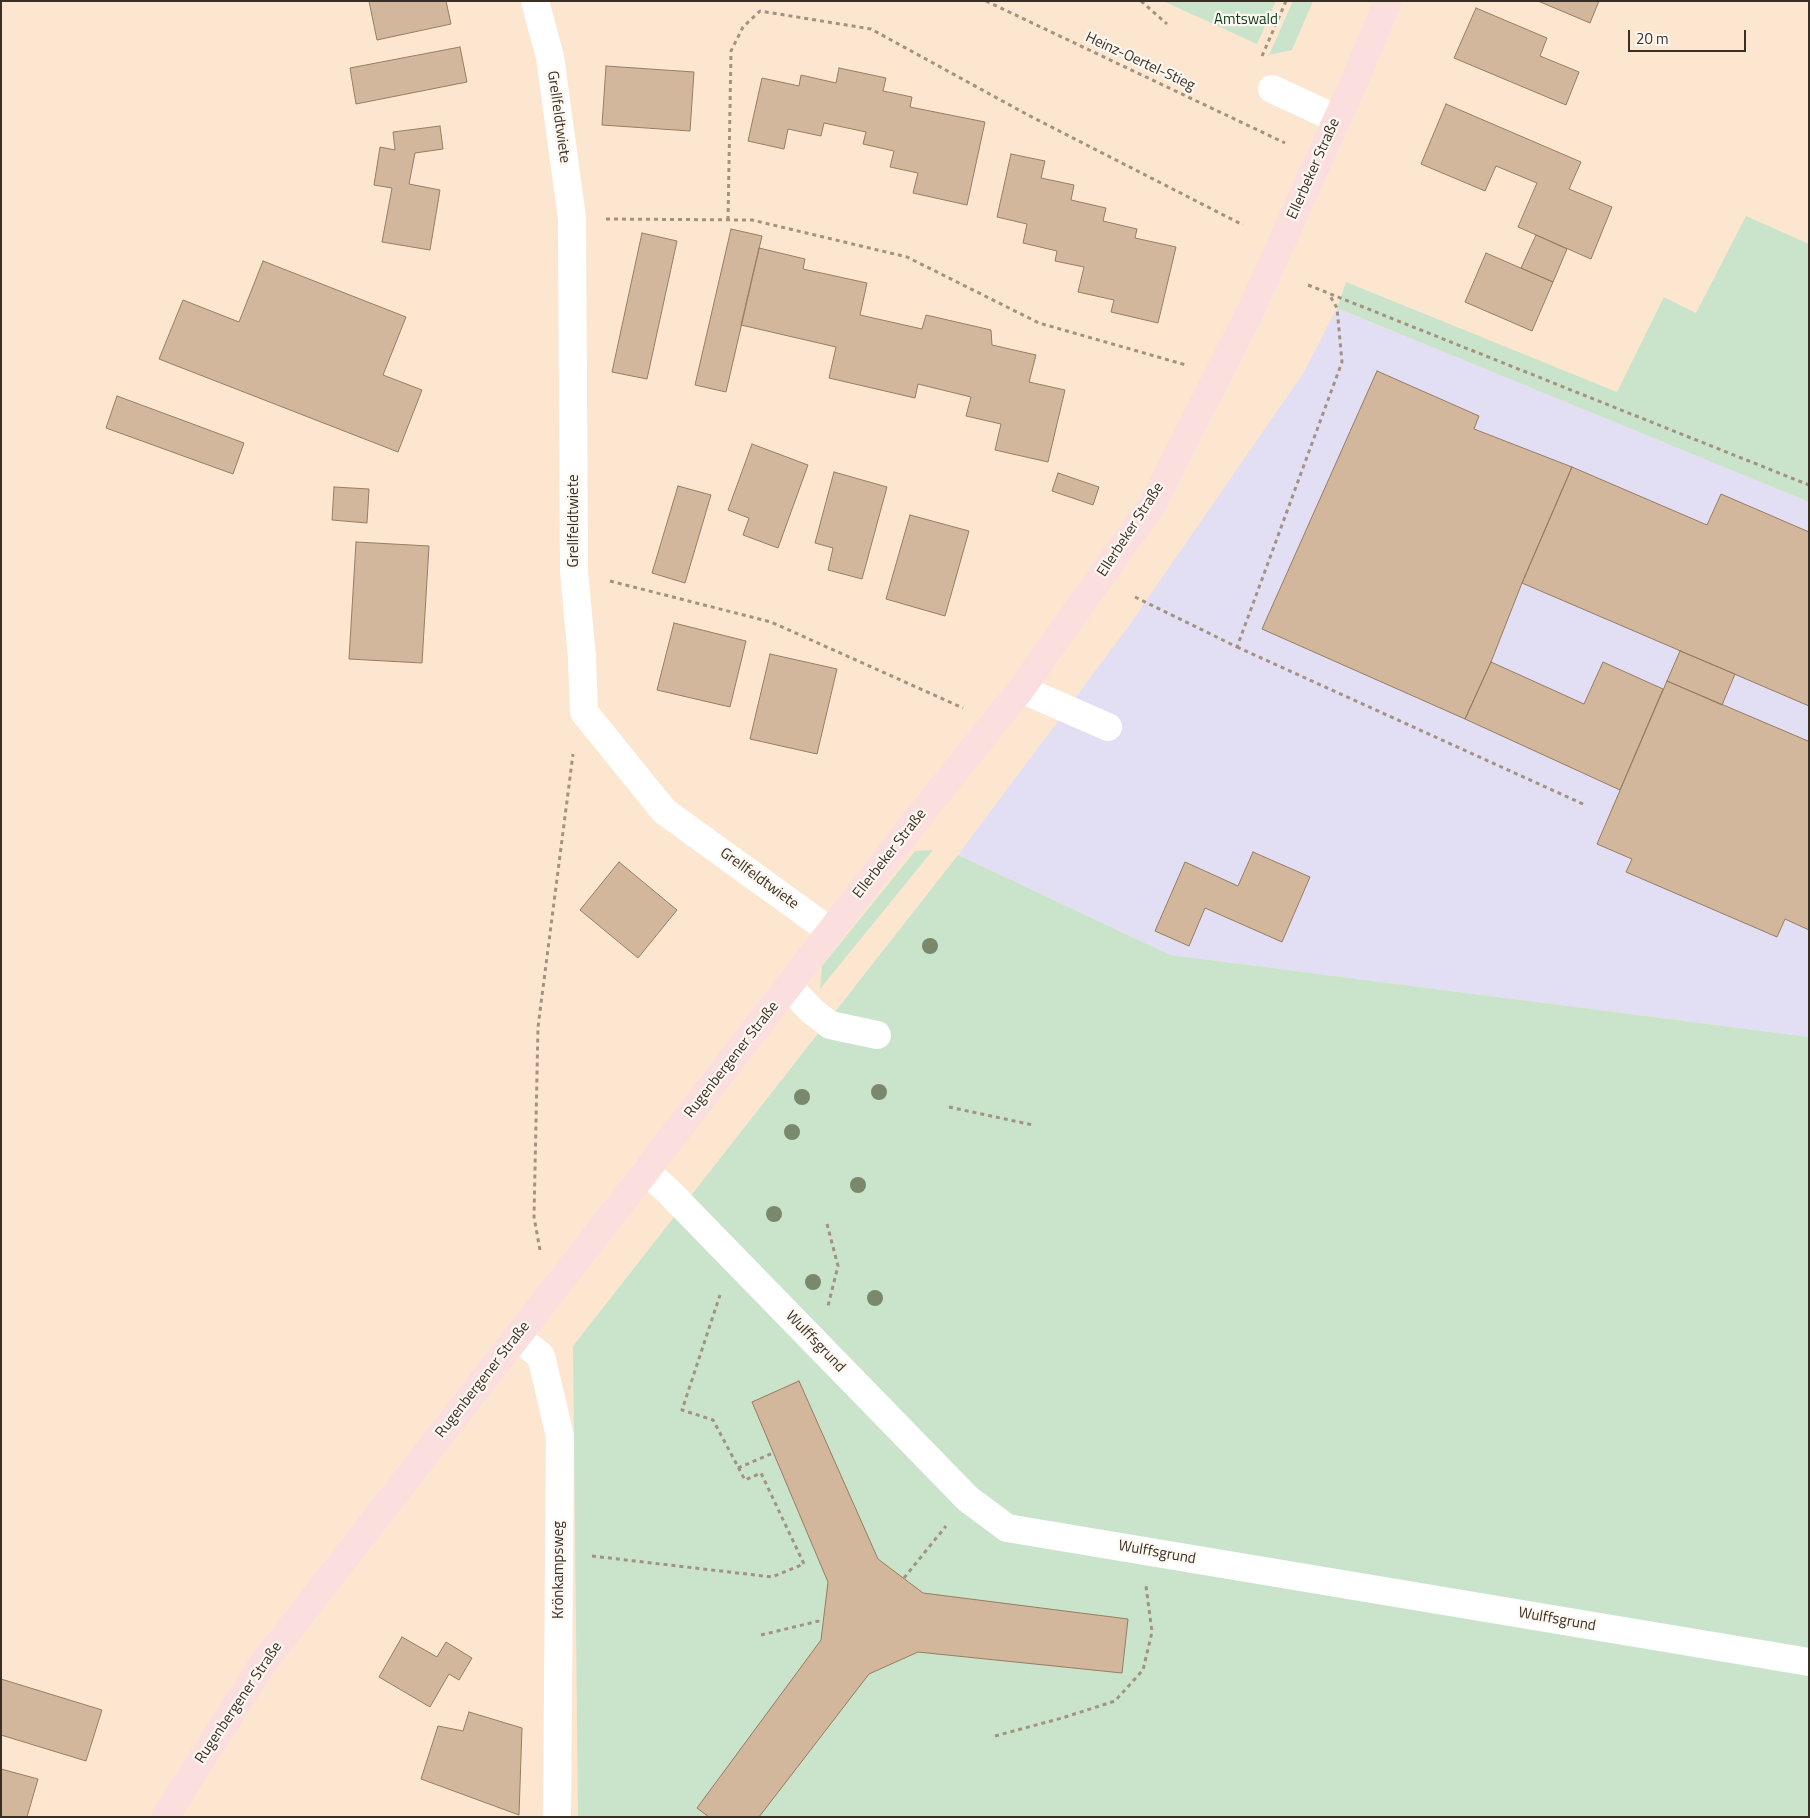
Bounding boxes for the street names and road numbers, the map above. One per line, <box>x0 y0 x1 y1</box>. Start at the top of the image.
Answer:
street label: Heinz-Oertel-Stieg <box>1082 29 1198 95</box>
street label: Grellfeldtwiete <box>543 70 573 164</box>
street label: Ellerbeker Straße <box>1284 116 1344 222</box>
street label: Grellfeldtwiete <box>565 475 583 567</box>
street label: Ellerbeker Straße <box>1094 480 1168 580</box>
street label: Ellerbeker Straße <box>849 806 931 902</box>
street label: Grellfeldtwiete <box>716 844 802 914</box>
street label: Rugenbergener Straße <box>681 998 783 1122</box>
street label: Wulffsgrund <box>781 1308 849 1376</box>
street label: Rugenbergener Straße <box>432 1318 534 1442</box>
street label: Krönkampsweg <box>550 1521 568 1619</box>
street label: Wulffsgrund <box>1117 1537 1197 1569</box>
street label: Wulffsgrund <box>1517 1604 1597 1636</box>
street label: Rugenbergener Straße <box>192 1639 286 1767</box>

